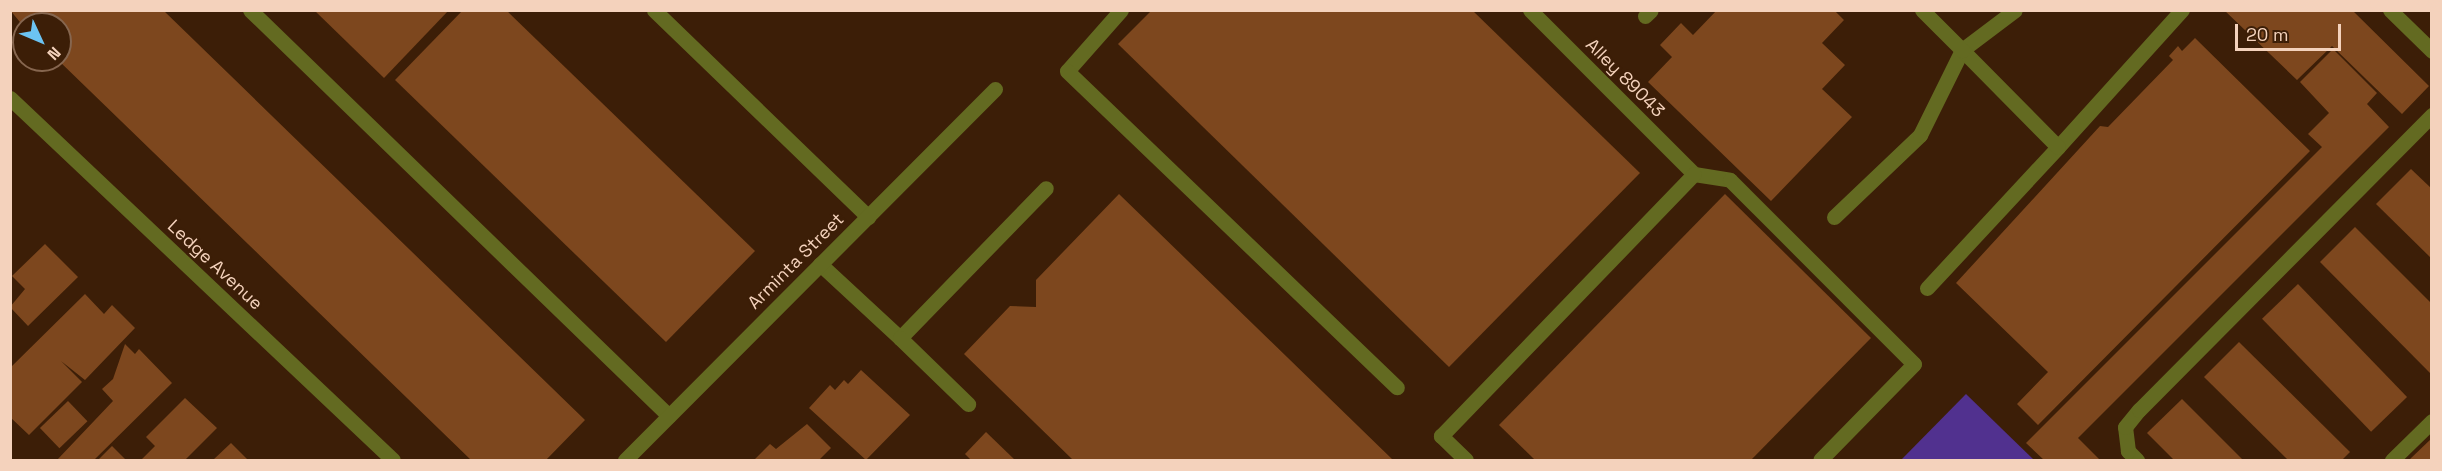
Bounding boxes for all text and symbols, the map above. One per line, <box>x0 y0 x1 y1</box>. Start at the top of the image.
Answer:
north arrow <box>12 12 72 72</box>
scale bar <box>2238 12 2344 50</box>
text: 20 m <box>2246 23 2289 46</box>
street label: Alley 89043 <box>1581 34 1669 122</box>
text: N <box>43 42 65 65</box>
street label: Arminta Street <box>743 208 849 314</box>
street label: Ledge Avenue <box>163 215 267 315</box>

